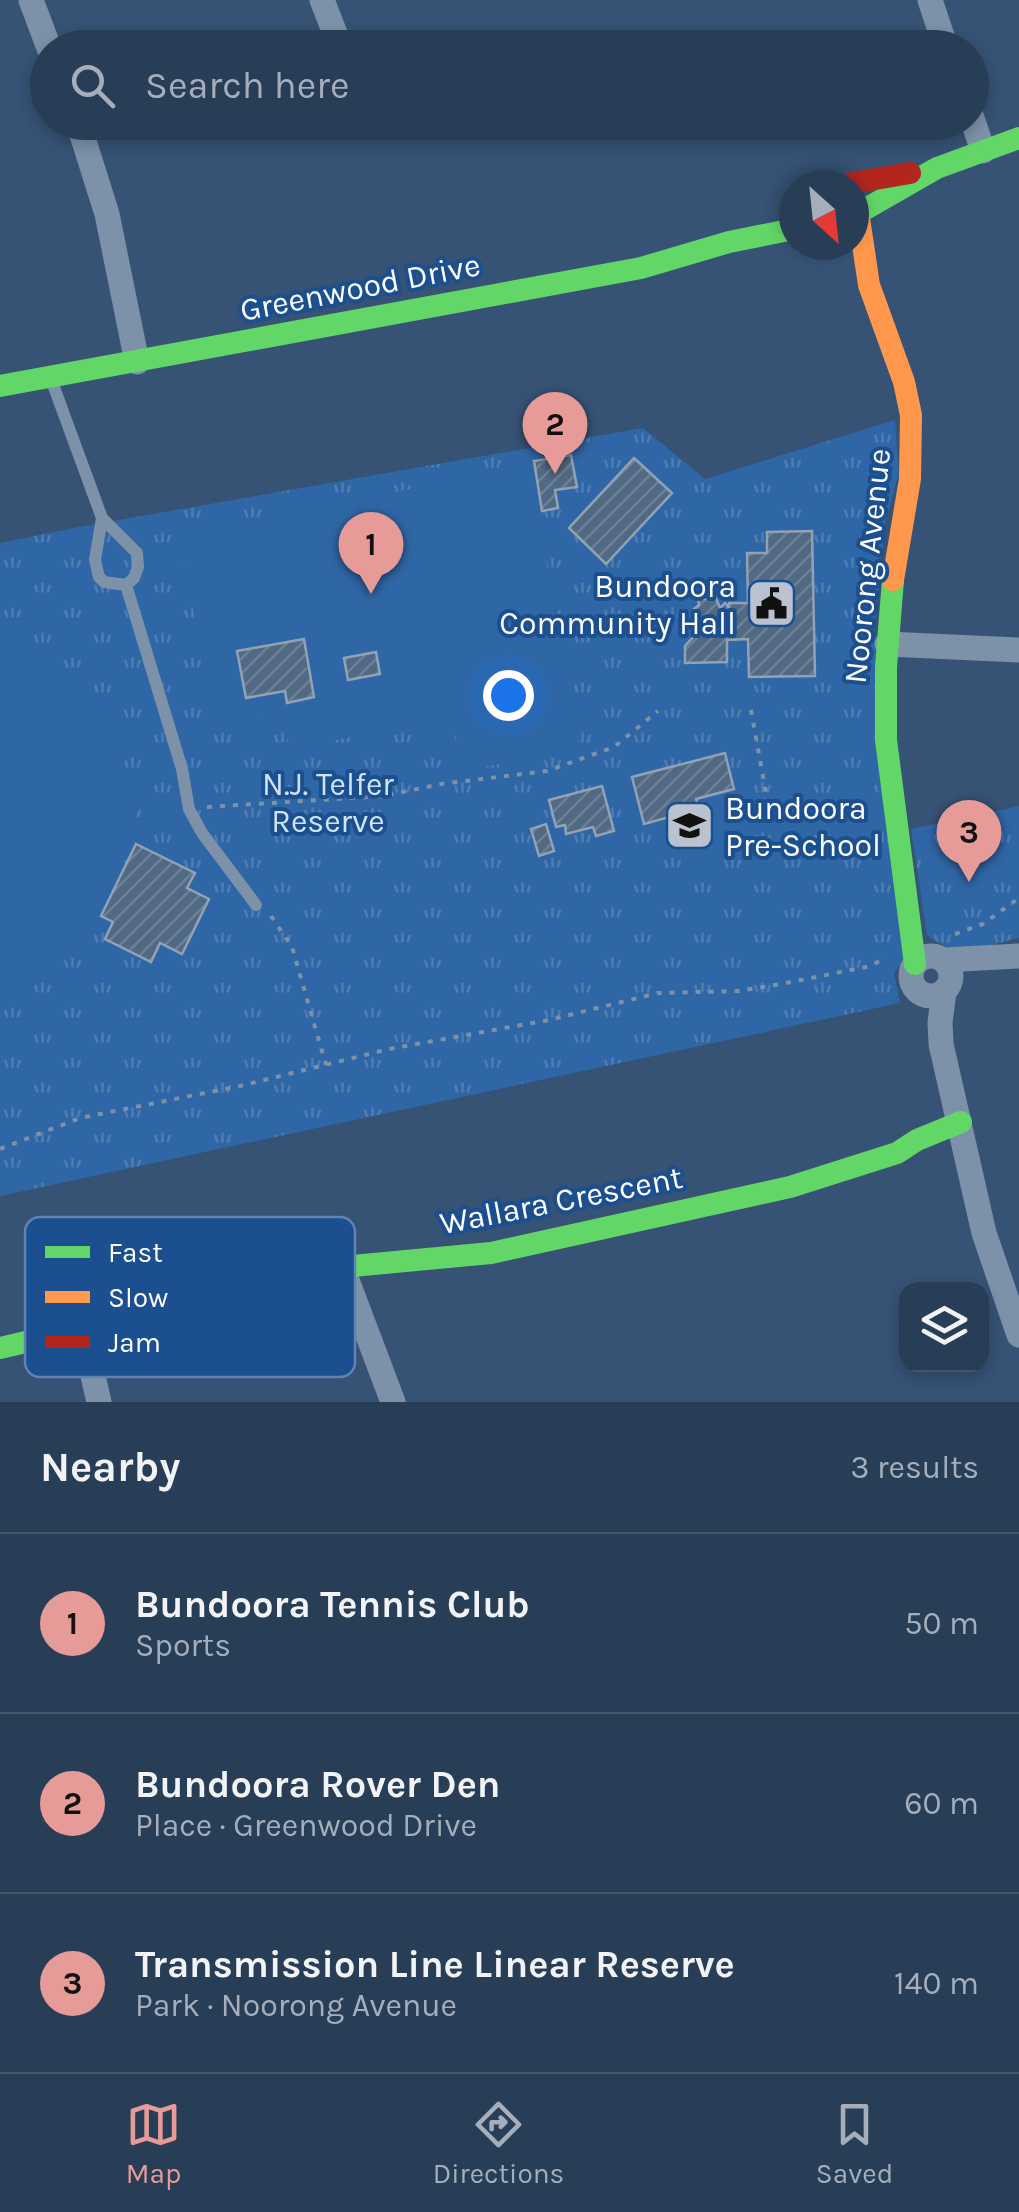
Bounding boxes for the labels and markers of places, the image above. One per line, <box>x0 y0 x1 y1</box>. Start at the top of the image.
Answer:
pin: 2 <box>522 392 588 474</box>
pin: 1 <box>338 512 404 594</box>
place label: Bundoora Community Hall <box>499 568 736 642</box>
public building icon: Bundoora Community Hall <box>745 578 797 630</box>
place label: Bundoora Pre-School <box>725 790 881 864</box>
school or university icon: Bundoora Pre-School <box>664 800 716 852</box>
pin: 3 <box>936 800 1002 882</box>

